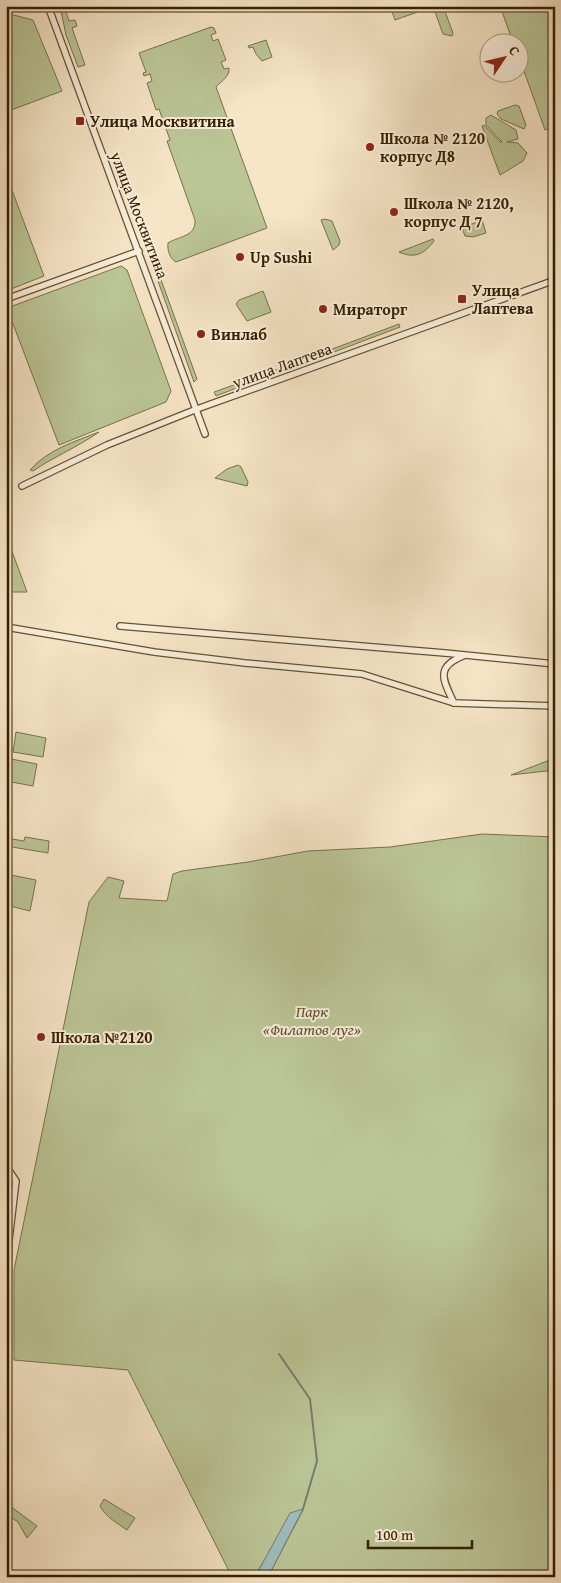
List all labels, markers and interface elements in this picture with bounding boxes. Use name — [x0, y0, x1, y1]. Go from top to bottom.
north arrow — [478, 32, 528, 82]
text: С — [504, 42, 525, 60]
place label: Улица Москвитина — [90, 109, 236, 133]
marker: Улица Москвитина — [74, 115, 86, 127]
place label: Школа № 2120 корпус Д8 — [380, 126, 485, 168]
marker: Школа № 2120 корпус Д8 — [364, 141, 376, 153]
street label: улица Москвитина — [104, 147, 175, 282]
place label: Школа № 2120, корпус Д 7 — [404, 191, 514, 233]
marker: Школа № 2120, корпус Д 7 — [388, 206, 400, 218]
place label: Up Sushi — [250, 245, 312, 269]
marker: Up Sushi — [234, 251, 246, 263]
place label: Улица Лаптева — [472, 278, 534, 320]
marker: Улица Лаптева — [456, 293, 468, 305]
place label: Мираторг — [333, 297, 408, 321]
marker: Мираторг — [317, 303, 329, 315]
place label: Винлаб — [211, 322, 267, 346]
marker: Винлаб — [195, 328, 207, 340]
street label: улица Лаптева — [228, 336, 335, 394]
park label: Парк «Филатов луг» — [263, 999, 361, 1041]
place label: Школа №2120 — [51, 1025, 153, 1049]
marker: Школа №2120 — [35, 1031, 47, 1043]
scale bar — [368, 1518, 472, 1550]
text: 100 m — [376, 1524, 414, 1545]

